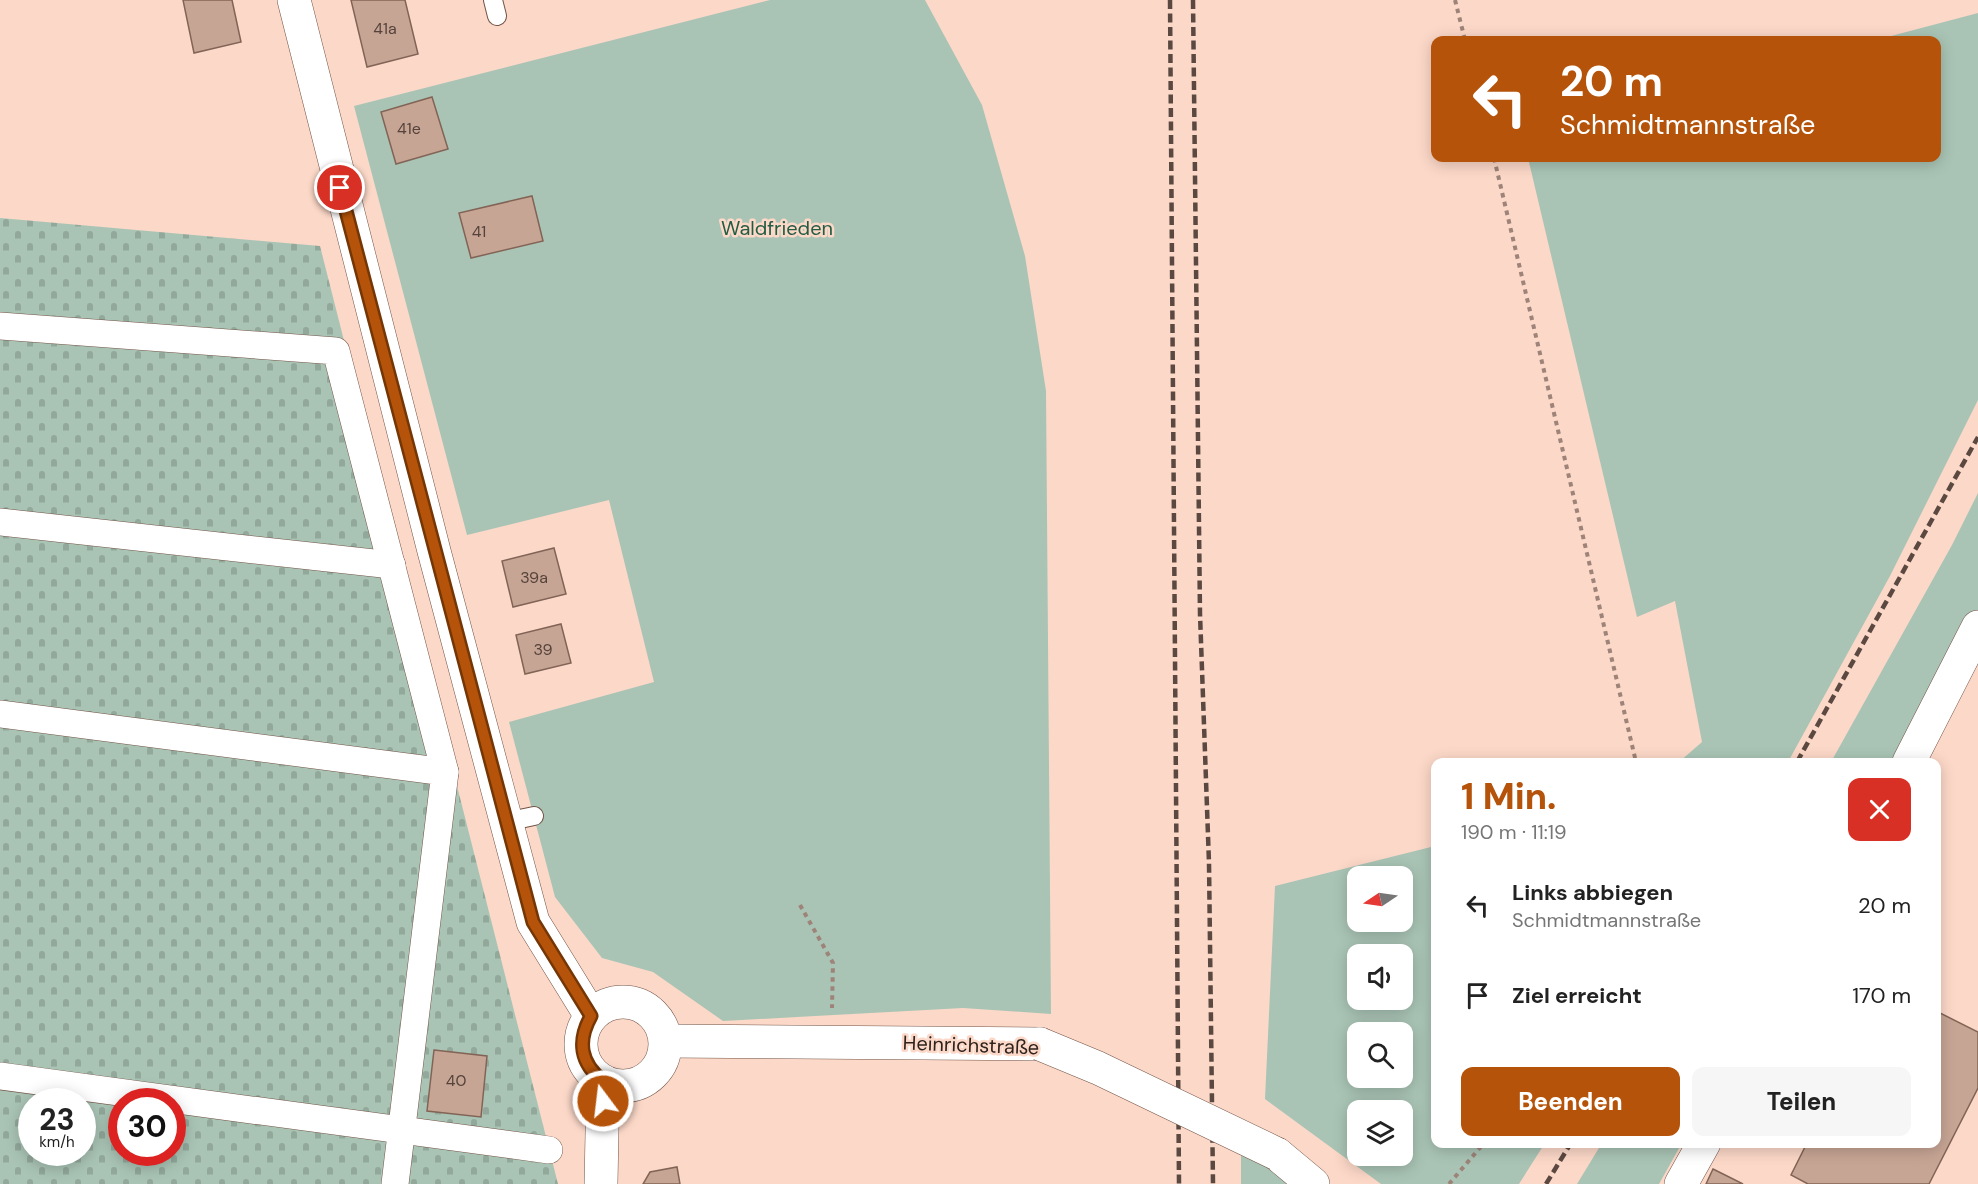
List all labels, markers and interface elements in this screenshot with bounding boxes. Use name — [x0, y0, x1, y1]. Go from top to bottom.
house number: 41a — [373, 18, 397, 39]
text: 20 m — [1560, 54, 1663, 109]
icon: left — [1461, 60, 1539, 138]
text: Schmidtmannstraße — [1560, 107, 1815, 142]
house number: 41e — [397, 118, 421, 139]
pin — [314, 162, 365, 213]
icon: arrive — [323, 171, 356, 204]
park label: Waldfrieden — [721, 215, 833, 241]
house number: 41 — [472, 221, 486, 242]
house number: 39a — [520, 567, 548, 588]
house number: 39 — [533, 639, 553, 660]
text: 1 Min. — [1461, 773, 1556, 820]
button: close — [1848, 778, 1911, 841]
text: 190 m · 11:19 — [1461, 819, 1567, 845]
north arrow — [1347, 866, 1413, 932]
map controls — [1347, 866, 1413, 1166]
text: Links abbiegen — [1512, 878, 1673, 907]
icon: left — [1461, 889, 1494, 922]
text: 20 m — [1858, 891, 1911, 920]
text: Schmidtmannstraße — [1512, 907, 1701, 933]
button: sound — [1347, 944, 1413, 1010]
icon: arrive — [1461, 979, 1494, 1012]
text: Ziel erreicht — [1512, 981, 1642, 1010]
text: 170 m — [1852, 981, 1911, 1010]
button: search — [1347, 1022, 1413, 1088]
street label: Heinrichstraße — [902, 1030, 1040, 1060]
button: Beenden — [1461, 1067, 1680, 1136]
button: Teilen — [1692, 1067, 1911, 1136]
position arrow — [571, 1069, 635, 1133]
house number: 40 — [446, 1070, 466, 1091]
speed limit sign: 30 — [108, 1088, 186, 1166]
text: 23 — [39, 1100, 75, 1139]
button: layers — [1347, 1100, 1413, 1166]
text: km/h — [39, 1132, 75, 1152]

